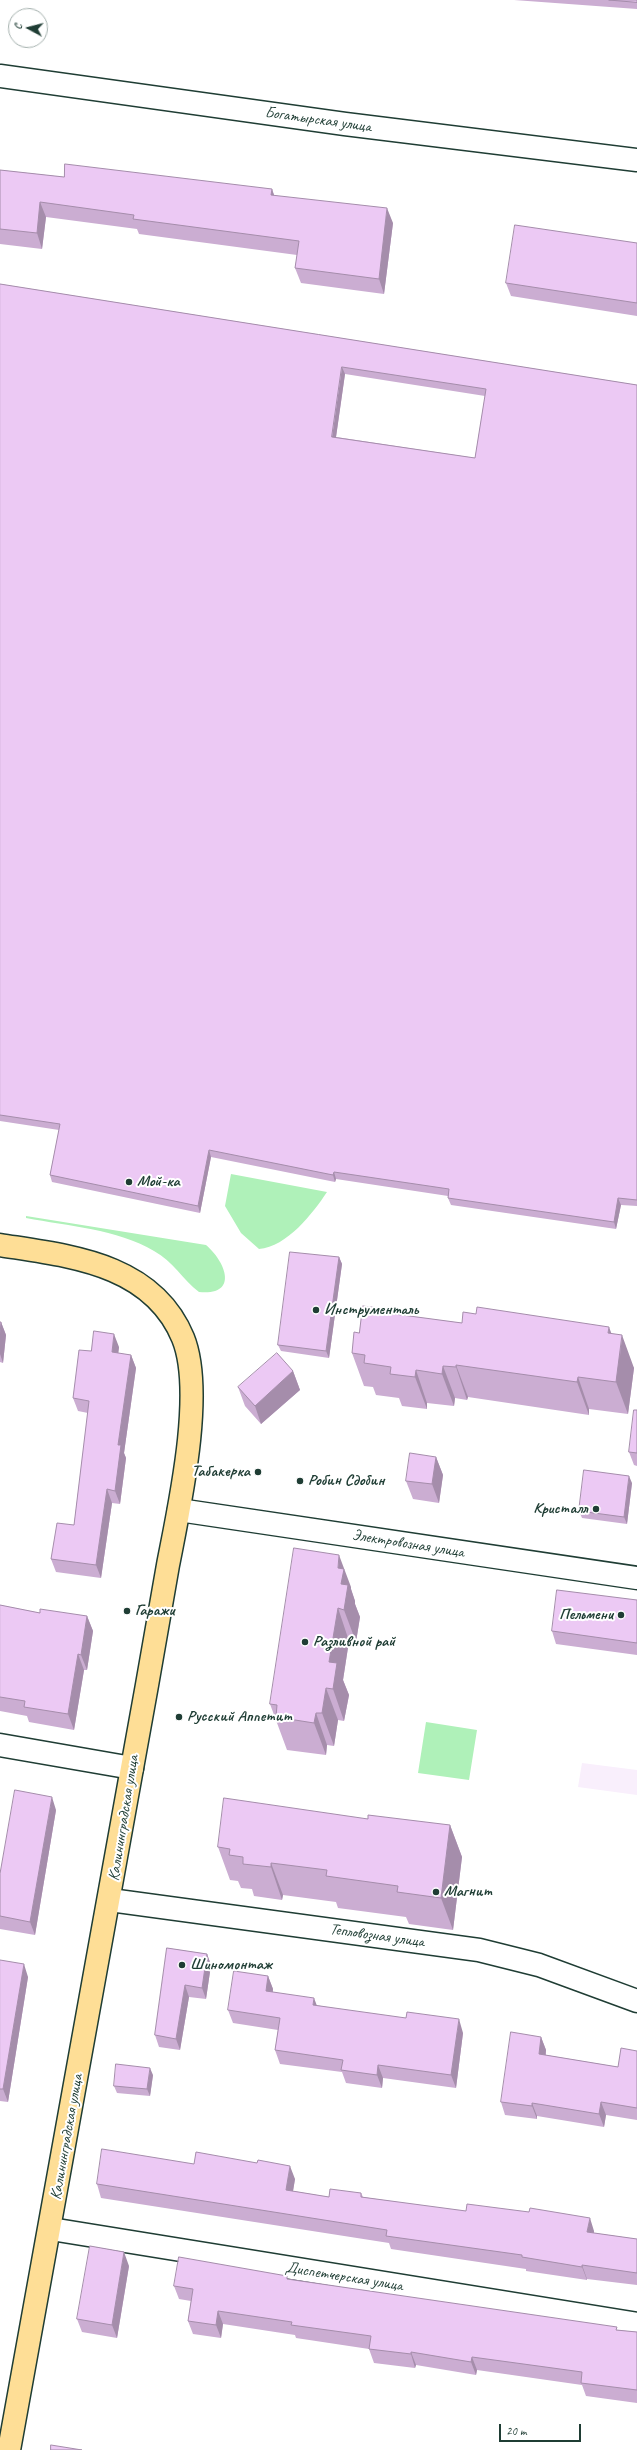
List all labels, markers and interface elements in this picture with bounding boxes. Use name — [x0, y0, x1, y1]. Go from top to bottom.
north arrow — [8, 8, 48, 48]
text: С — [10, 23, 24, 30]
street label: Богатырская улица — [264, 103, 372, 137]
place label: Мой-ка — [137, 1172, 180, 1192]
marker: Мой-ка — [124, 1177, 134, 1187]
place label: Инструменталь — [324, 1300, 418, 1320]
marker: Инструменталь — [311, 1305, 321, 1315]
place label: Табакерка — [191, 1462, 250, 1482]
marker: Табакерка — [253, 1467, 263, 1477]
place label: Робин Сдобин — [308, 1471, 385, 1491]
marker: Робин Сдобин — [295, 1476, 305, 1486]
place label: Кристалл — [533, 1499, 588, 1519]
marker: Кристалл — [591, 1504, 601, 1514]
street label: Электровозная улица — [351, 1526, 465, 1562]
place label: Гаражи — [135, 1601, 175, 1621]
place label: Пельмени — [559, 1605, 613, 1625]
marker: Гаражи — [122, 1606, 132, 1616]
marker: Пельмени — [616, 1610, 626, 1620]
place label: Разливной рай — [313, 1632, 395, 1652]
marker: Разливной рай — [300, 1637, 310, 1647]
place label: Русский Аппетит — [187, 1707, 291, 1727]
marker: Русский Аппетит — [174, 1712, 184, 1722]
street label: Калининградская улица — [105, 1754, 143, 1882]
place label: Магнит — [444, 1882, 492, 1902]
marker: Магнит — [431, 1887, 441, 1897]
street label: Тепловозная улица — [329, 1920, 425, 1952]
place label: Шиномонтаж — [190, 1955, 272, 1975]
marker: Шиномонтаж — [177, 1960, 187, 1970]
street label: Калининградская улица — [47, 2073, 87, 2201]
street label: Диспетчерская улица — [284, 2258, 404, 2296]
scale bar — [501, 2416, 583, 2442]
text: 20 m — [506, 2423, 526, 2439]

